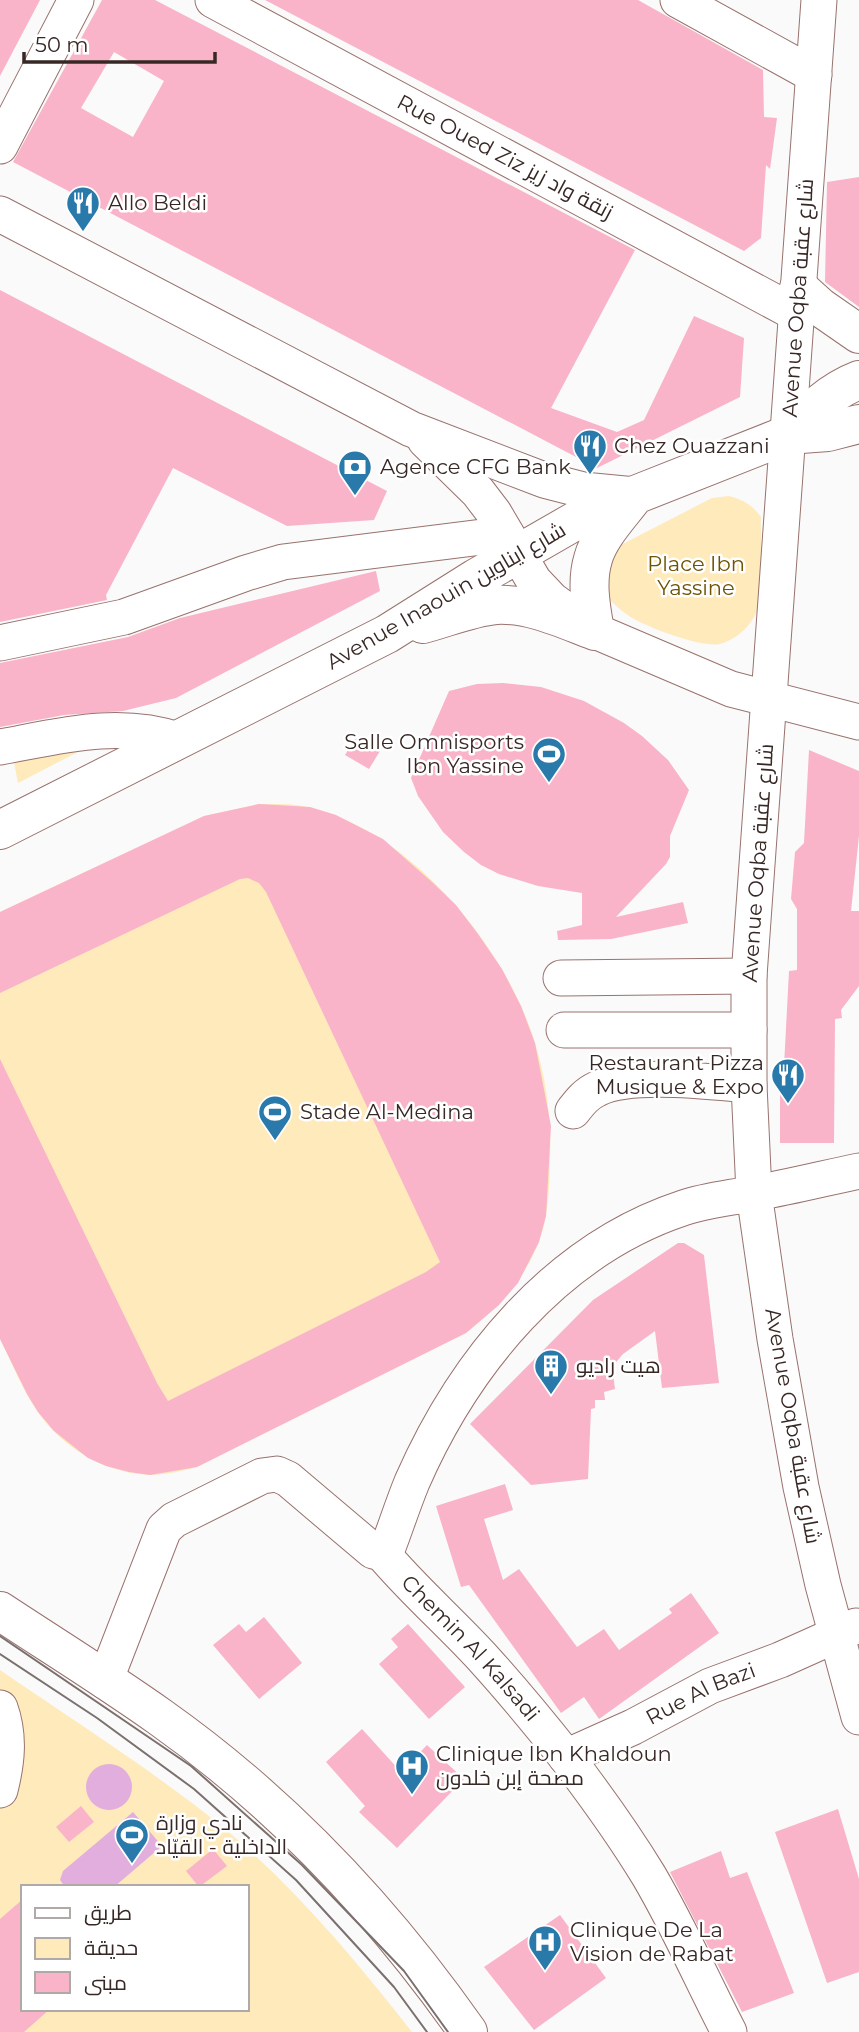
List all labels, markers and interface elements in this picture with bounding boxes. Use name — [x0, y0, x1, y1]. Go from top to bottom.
scale bar — [24, 21, 215, 65]
text: 50 m — [35, 32, 89, 57]
street label: Rue Oued Ziz زنقة واد زيز — [393, 89, 618, 224]
street label: Avenue Oqba شارع عقبة — [777, 178, 820, 418]
restaurant icon: Allo Beldi — [64, 184, 102, 233]
place label: Allo Beldi — [108, 190, 207, 215]
restaurant icon: Chez Ouazzani — [571, 427, 609, 476]
place label: Chez Ouazzani — [614, 433, 770, 458]
bank icon: Agence CFG Bank — [336, 448, 374, 497]
place label: Agence CFG Bank — [380, 454, 571, 479]
street label: Avenue Inaouin شارع ايناوين — [322, 517, 571, 676]
park label: Place Ibn Yassine — [647, 551, 745, 600]
place label: Salle Omnisports Ibn Yassine — [344, 729, 524, 778]
sports icon: Salle Omnisports Ibn Yassine — [530, 735, 568, 784]
street label: Avenue Oqba شارع عقبة — [737, 743, 780, 983]
place label: Restaurant Pizza Musique & Expo — [589, 1050, 764, 1099]
restaurant icon: Restaurant Pizza Musique & Expo — [769, 1056, 807, 1105]
sports icon: Stade Al-Medina — [256, 1093, 294, 1142]
place label: Stade Al-Medina — [300, 1099, 474, 1124]
street label: Avenue Oqba شارع عقبة — [758, 1306, 827, 1546]
building icon: هيت راديو — [532, 1347, 570, 1396]
place label: هيت راديو — [576, 1353, 661, 1378]
street label: Chemin Al Kalsadi — [396, 1570, 545, 1726]
street label: Rue Al Bazi — [641, 1657, 759, 1730]
place label: Clinique Ibn Khaldoun مصحة إبن خلدون — [436, 1741, 672, 1791]
hospital icon: Clinique Ibn Khaldoun مصحة إبن خلدون — [393, 1747, 431, 1796]
place label: نادي وزارة الداخلية - القيّاد — [156, 1810, 287, 1859]
sports icon: نادي وزارة الداخلية - القيّاد — [113, 1816, 151, 1865]
legend — [21, 1885, 248, 2011]
text: طريق — [84, 1900, 132, 1926]
place label: Clinique De La Vision de Rabat — [570, 1917, 734, 1966]
hospital icon: Clinique De La Vision de Rabat — [526, 1923, 564, 1972]
text: حديقة — [84, 1935, 138, 1960]
text: مبنى — [84, 1970, 127, 1996]

